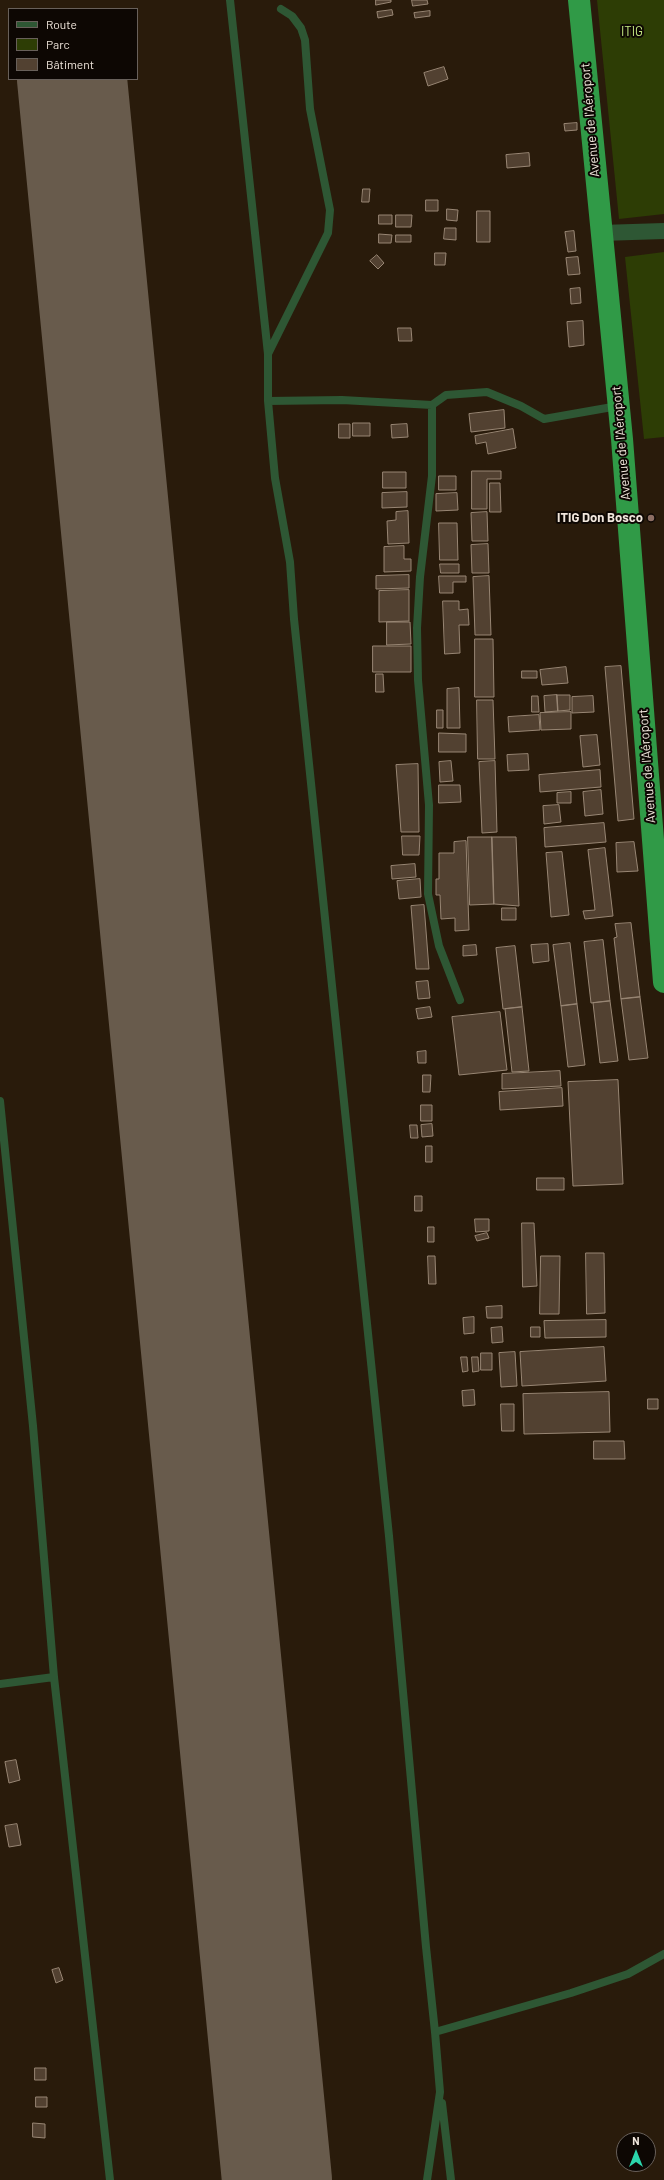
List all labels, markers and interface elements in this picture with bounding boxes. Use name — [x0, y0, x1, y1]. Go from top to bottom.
legend — [8, 8, 138, 80]
text: Route — [46, 17, 77, 31]
park label: ITIG — [621, 24, 643, 40]
text: Parc — [46, 37, 70, 51]
text: Bâtiment — [46, 57, 94, 71]
street label: Avenue de l'Aéroport — [577, 62, 603, 178]
street label: Avenue de l'Aéroport — [608, 385, 634, 501]
place label: ITIG Don Bosco — [557, 510, 643, 526]
marker: ITIG Don Bosco — [646, 513, 656, 523]
street label: Avenue de l'Aéroport — [635, 708, 659, 824]
north arrow — [616, 2132, 656, 2172]
text: N — [632, 2134, 640, 2147]

